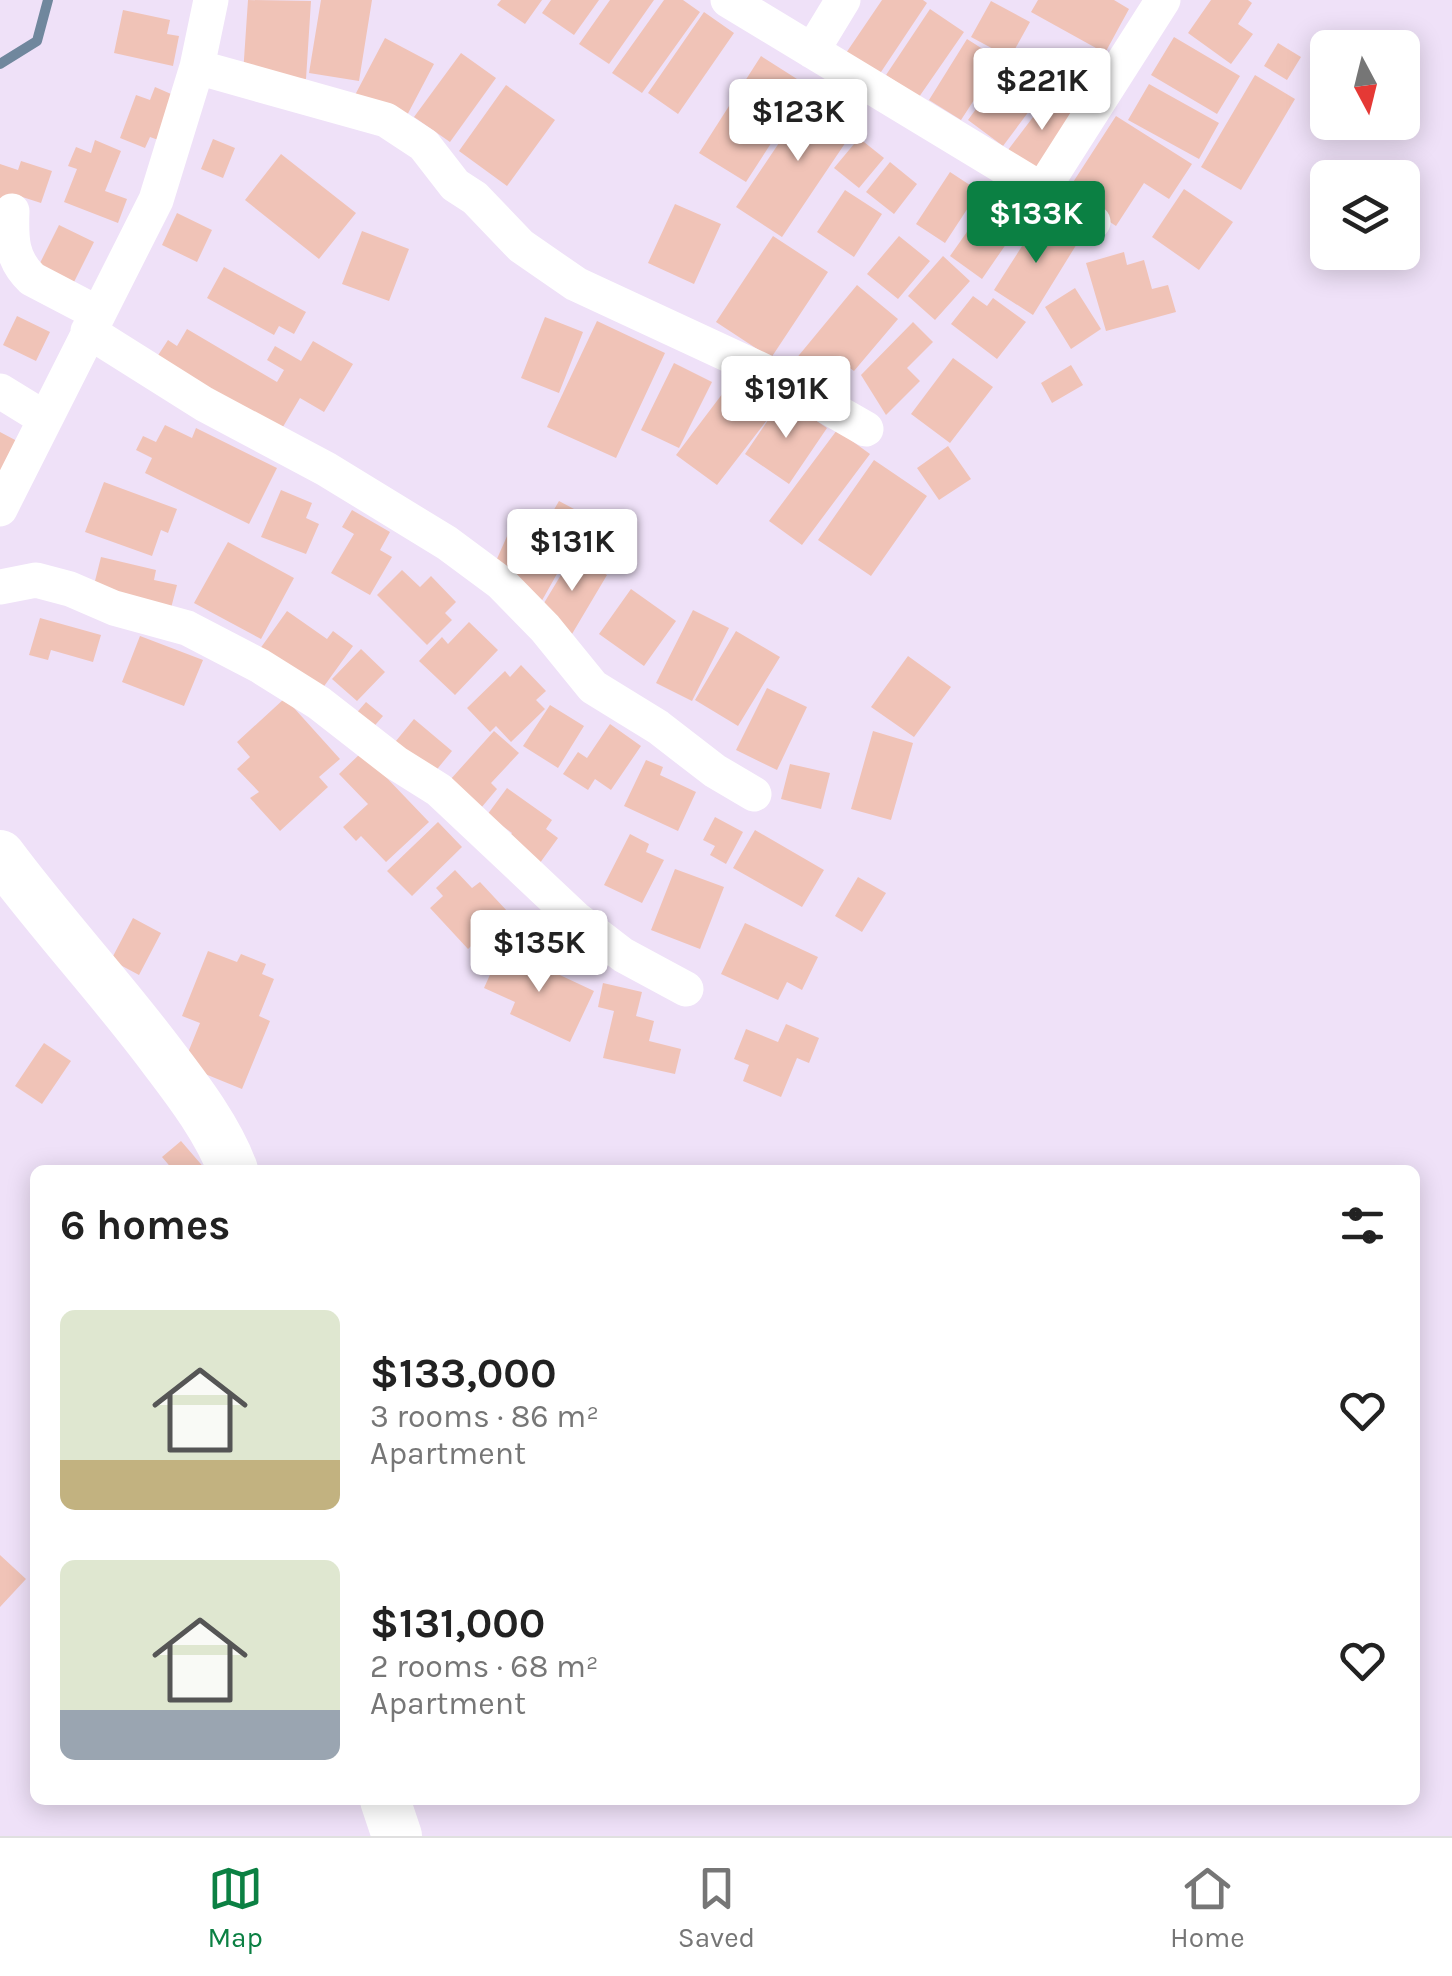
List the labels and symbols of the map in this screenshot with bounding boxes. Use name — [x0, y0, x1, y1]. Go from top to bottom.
north arrow — [1310, 30, 1420, 140]
pin: $221K — [972, 48, 1112, 133]
pin: $123K — [728, 79, 868, 164]
pin: $133K — [966, 181, 1106, 266]
pin: $191K — [716, 356, 856, 441]
pin: $131K — [502, 509, 642, 594]
pin: $135K — [469, 910, 609, 995]

